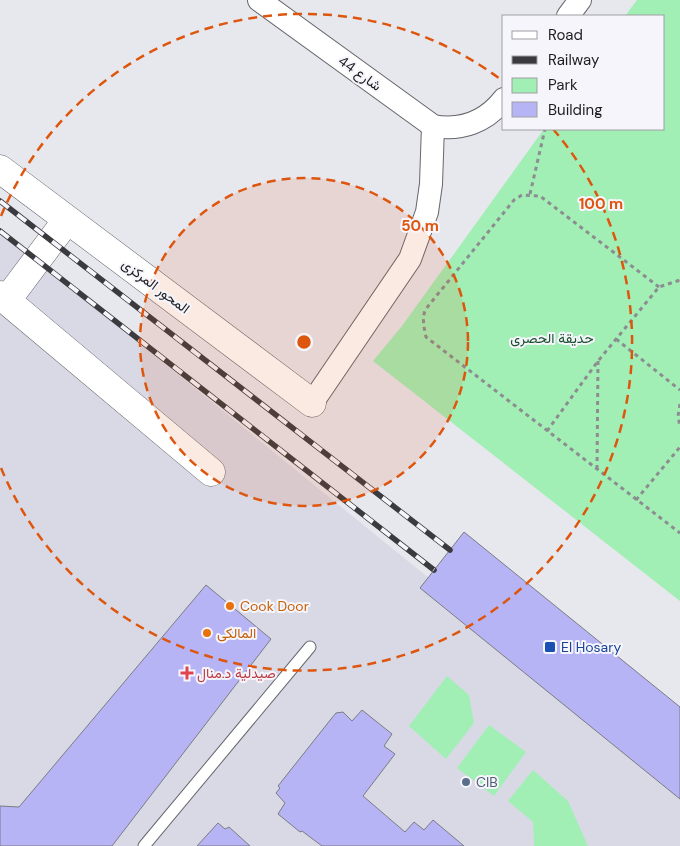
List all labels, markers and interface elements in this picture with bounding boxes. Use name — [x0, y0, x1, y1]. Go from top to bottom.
legend — [502, 15, 665, 130]
text: Road — [548, 25, 583, 45]
text: Railway — [548, 50, 600, 70]
street label: شارع 44 — [334, 51, 385, 96]
text: Park — [548, 75, 578, 95]
text: Building — [548, 100, 603, 120]
text: 100 m — [579, 194, 623, 214]
text: 50 m — [401, 216, 439, 236]
street label: المحور المركزى — [118, 255, 194, 317]
park label: حديقة الحصرى — [510, 329, 594, 347]
centre of rings — [295, 333, 313, 351]
place label: Cook Door — [240, 597, 309, 615]
marker: Cook Door — [224, 600, 236, 612]
place label: المالكى — [217, 624, 256, 642]
marker: المالكى — [201, 627, 213, 639]
place label: El Hosary — [561, 638, 621, 656]
marker: El Hosary — [543, 640, 557, 654]
place label: صيدلية د.منال — [197, 664, 276, 683]
marker: صيدلية د.منال — [181, 667, 193, 679]
place label: CIB — [476, 773, 498, 791]
marker: CIB — [460, 776, 472, 788]

